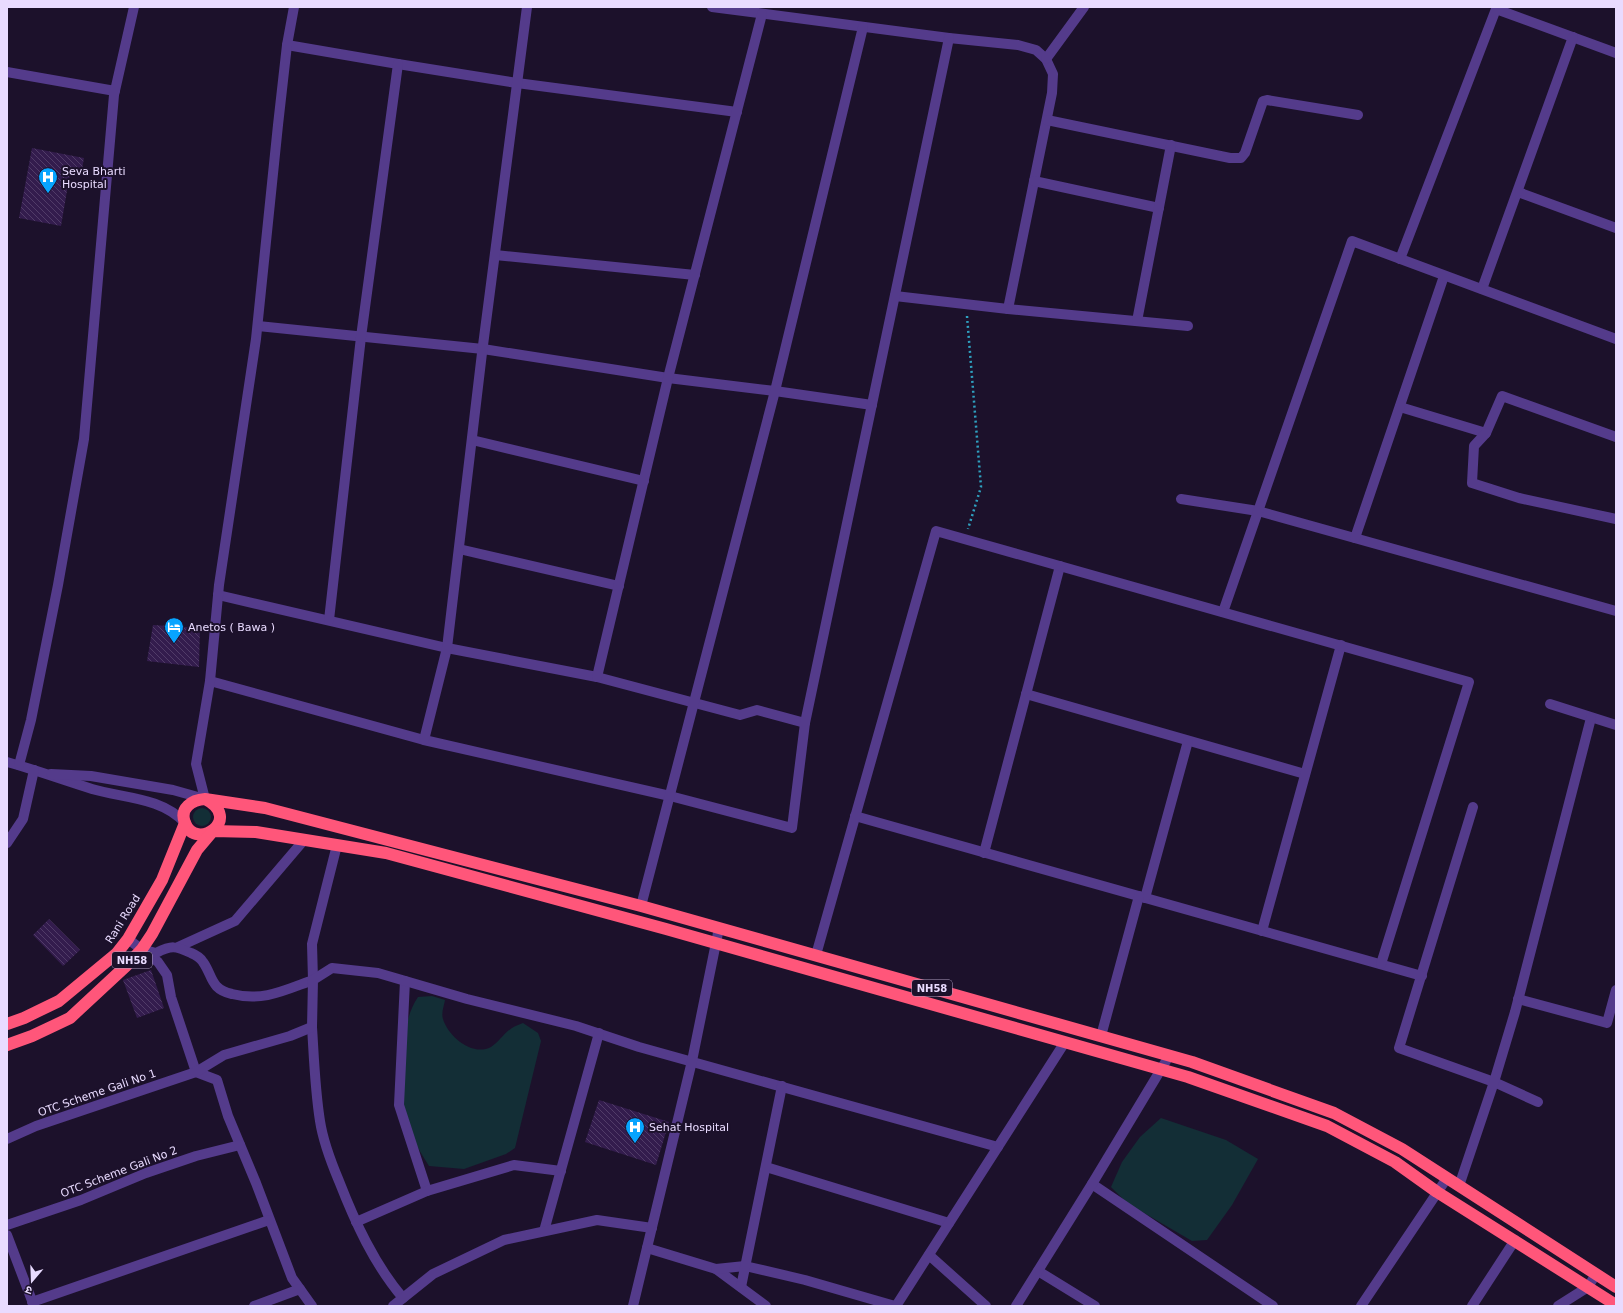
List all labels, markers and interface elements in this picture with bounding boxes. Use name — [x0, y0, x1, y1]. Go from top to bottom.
place label: Seva Bharti Hospital — [62, 165, 126, 191]
hospital icon: Seva Bharti Hospital — [37, 166, 59, 194]
hotel icon: Anetos ( Bawa ) — [163, 616, 185, 644]
place label: Anetos ( Bawa ) — [188, 621, 275, 634]
street label: Rani Road — [103, 892, 143, 946]
road number: NH58 — [112, 952, 152, 968]
road number: NH58 — [912, 980, 952, 996]
street label: OTC Scheme Gali No 1 — [36, 1067, 158, 1119]
hospital icon: Sehat Hospital — [624, 1116, 646, 1144]
place label: Sehat Hospital — [649, 1121, 729, 1134]
street label: OTC Scheme Gali No 2 — [59, 1144, 179, 1200]
north arrow — [12, 1261, 52, 1301]
text: उ — [23, 1283, 34, 1297]

